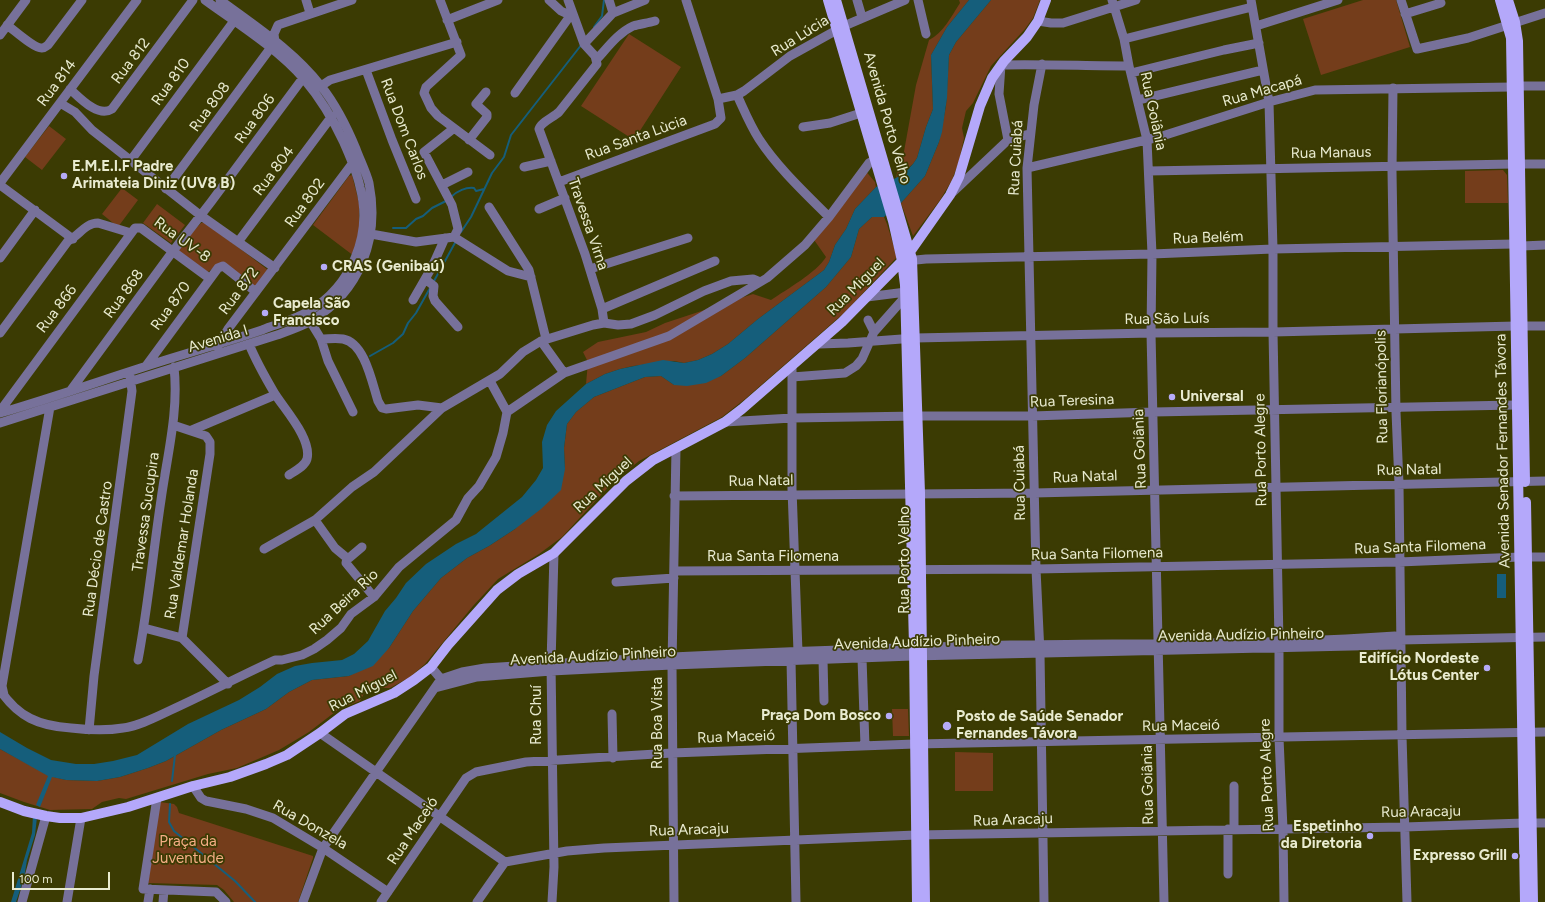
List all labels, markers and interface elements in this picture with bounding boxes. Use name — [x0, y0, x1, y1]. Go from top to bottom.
street label: Rua Lúcia — [768, 11, 832, 61]
street label: Rua 812 — [108, 34, 154, 88]
street label: Avenida Porto Velho — [860, 50, 914, 186]
street label: Rua 810 — [148, 55, 194, 109]
street label: Rua 814 — [34, 56, 80, 110]
street label: Rua Goiânia — [1136, 70, 1170, 152]
street label: Rua Macapá — [1220, 71, 1304, 111]
street label: Rua Dom Carlos — [376, 76, 432, 182]
street label: Rua 808 — [186, 79, 234, 135]
street label: Rua 806 — [231, 91, 279, 147]
street label: Rua Santa Lùcia — [583, 111, 689, 165]
street label: Rua Cuiabá — [1005, 120, 1027, 196]
street label: Rua 804 — [250, 143, 298, 199]
street label: Rua Manaus — [1290, 143, 1372, 163]
place label: E.M.E.I.F Padre Arimateia Diniz (UV8 B) — [72, 158, 235, 193]
marker: E.M.E.I.F Padre Arimateia Diniz (UV8 B) — [59, 171, 69, 181]
street label: Rua 802 — [281, 175, 329, 231]
street label: Travessa Virna — [564, 176, 612, 272]
street label: Rua UV-8 — [150, 213, 214, 267]
street label: Rua Belém — [1172, 228, 1244, 248]
street label: Rua Miguel — [823, 254, 889, 320]
place label: CRAS (Genibaú) — [332, 258, 445, 276]
marker: CRAS (Genibaú) — [319, 262, 329, 272]
street label: Rua 872 — [215, 264, 263, 318]
street label: Rua 868 — [100, 266, 148, 322]
street label: Rua 870 — [147, 278, 195, 334]
street label: Rua 866 — [33, 281, 81, 337]
place label: Capela São Francisco — [273, 295, 350, 330]
marker: Capela São Francisco — [260, 308, 270, 318]
street label: Rua São Luís — [1124, 309, 1210, 329]
street label: Avenida I — [186, 321, 250, 357]
street label: Rua Florianópolis — [1372, 330, 1392, 444]
street label: Avenida Senador Fernandes Távora — [1492, 333, 1514, 569]
place label: Universal — [1180, 388, 1244, 406]
street label: Rua Teresina — [1030, 391, 1114, 411]
marker: Universal — [1167, 392, 1177, 402]
street label: Rua Porto Alegre — [1251, 393, 1271, 507]
street label: Rua Goiânia — [1130, 409, 1150, 489]
street label: Rua Cuiabá — [1010, 445, 1030, 521]
street label: Travessa Sucupira — [129, 451, 163, 573]
street label: Rua Miguel — [570, 453, 636, 517]
street label: Rua Natal — [1376, 460, 1442, 480]
street label: Rua Natal — [1052, 467, 1118, 487]
street label: Rua Valdemar Holanda — [161, 468, 203, 620]
street label: Rua Natal — [728, 471, 794, 491]
street label: Rua Décio de Castro — [80, 480, 116, 618]
street label: Rua Porto Velho — [896, 506, 914, 614]
street label: Rua Santa Filomena — [1354, 536, 1486, 558]
street label: Rua Santa Filomena — [1031, 544, 1163, 564]
street label: Rua Santa Filomena — [707, 548, 839, 566]
street label: Rua Beira Rio — [306, 565, 382, 639]
street label: Avenida Audízio Pinheiro — [1158, 625, 1324, 645]
street label: Avenida Audízio Pinheiro — [834, 630, 1000, 654]
street label: Avenida Audízio Pinheiro — [510, 643, 676, 669]
place label: Edifício Nordeste Lótus Center — [1359, 650, 1479, 685]
marker: Edifício Nordeste Lótus Center — [1482, 663, 1492, 673]
street label: Rua Miguel — [326, 666, 400, 716]
street label: Rua Boa Vista — [649, 677, 667, 769]
street label: Rua Chuí — [528, 685, 546, 745]
place label: Praça Dom Bosco — [761, 707, 881, 725]
place label: Posto de Saúde Senador Fernandes Távora — [956, 708, 1123, 743]
marker: Praça Dom Bosco — [884, 711, 894, 721]
street label: Rua Maceió — [1142, 716, 1220, 736]
street label: Rua Porto Alegre — [1256, 718, 1278, 832]
marker: Posto de Saúde Senador Fernandes Távora — [941, 720, 953, 732]
street label: Rua Maceió — [697, 727, 775, 747]
street label: Rua Goiânia — [1138, 745, 1158, 825]
street label: Rua Maceió — [384, 794, 442, 868]
street label: Rua Donzela — [270, 796, 350, 854]
street label: Rua Aracaju — [1381, 802, 1461, 822]
street label: Rua Aracaju — [973, 810, 1053, 830]
place label: Espetinho da Diretoria — [1281, 818, 1362, 853]
street label: Rua Aracaju — [649, 820, 729, 840]
marker: Espetinho da Diretoria — [1365, 831, 1375, 841]
park label: Praça da Juventude — [152, 833, 224, 868]
place label: Expresso Grill — [1413, 847, 1507, 865]
marker: Expresso Grill — [1510, 851, 1520, 861]
scale bar — [14, 864, 112, 890]
text: 100 m — [19, 872, 53, 886]

